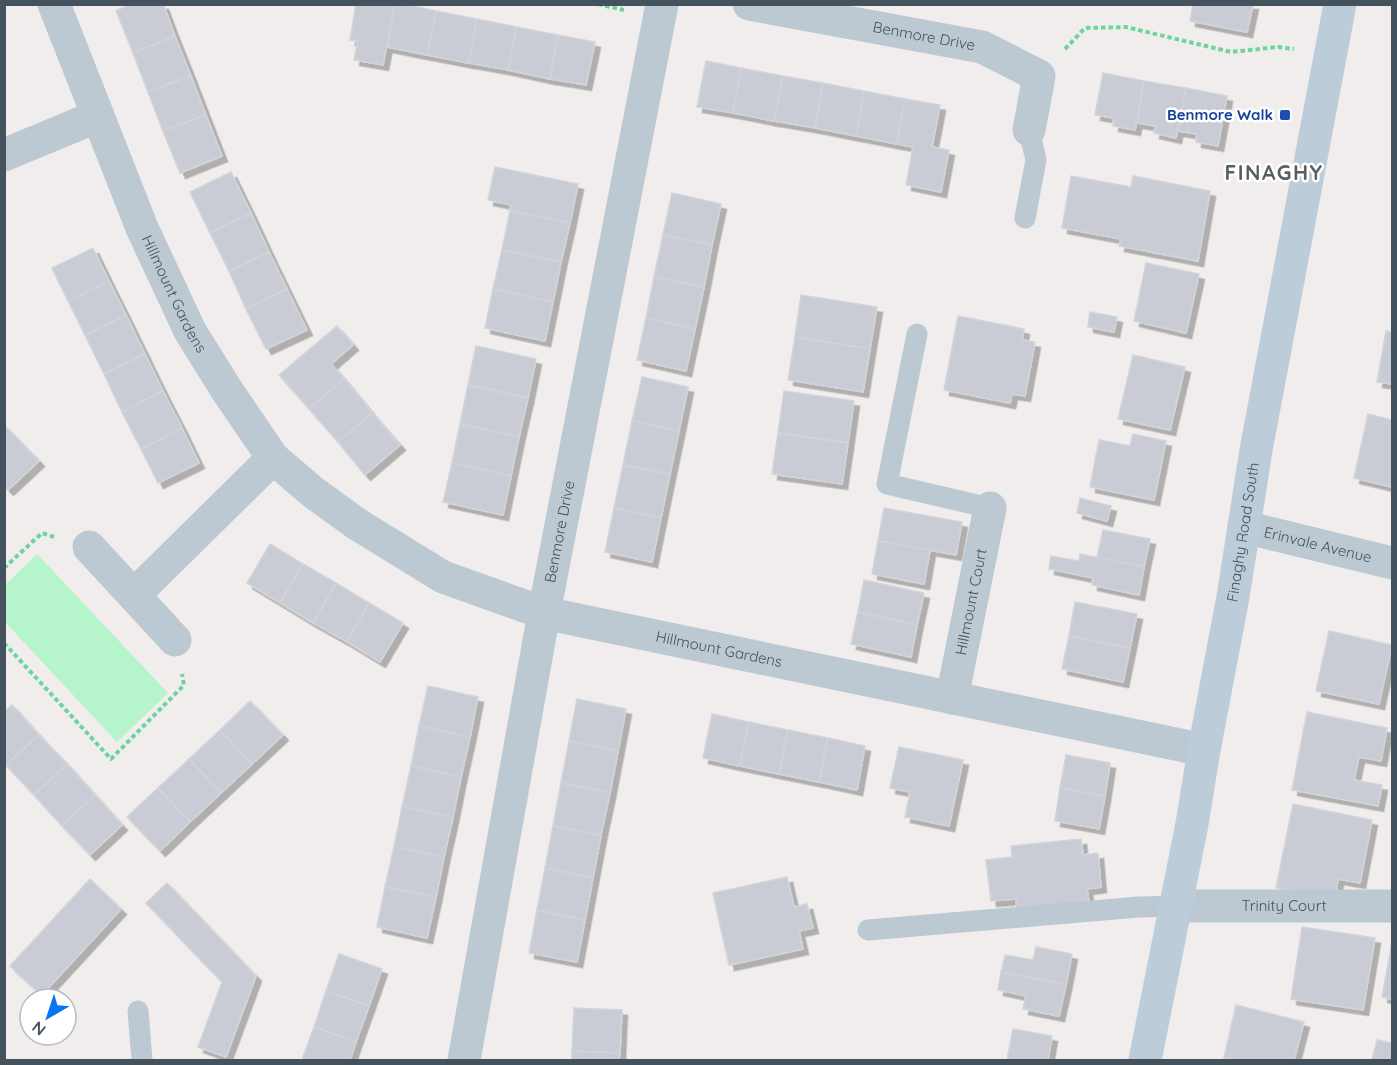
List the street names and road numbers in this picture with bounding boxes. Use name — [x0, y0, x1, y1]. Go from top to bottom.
street label: Benmore Drive — [871, 17, 977, 55]
street label: Hillmount Gardens — [138, 232, 211, 356]
street label: Finaghy Road South — [1222, 461, 1263, 603]
street label: Benmore Drive — [540, 479, 578, 584]
street label: Erinvale Avenue — [1262, 522, 1374, 567]
street label: Hillmount Court — [951, 547, 991, 657]
street label: Hillmount Gardens — [654, 626, 784, 671]
street label: Trinity Court — [1241, 896, 1327, 915]

